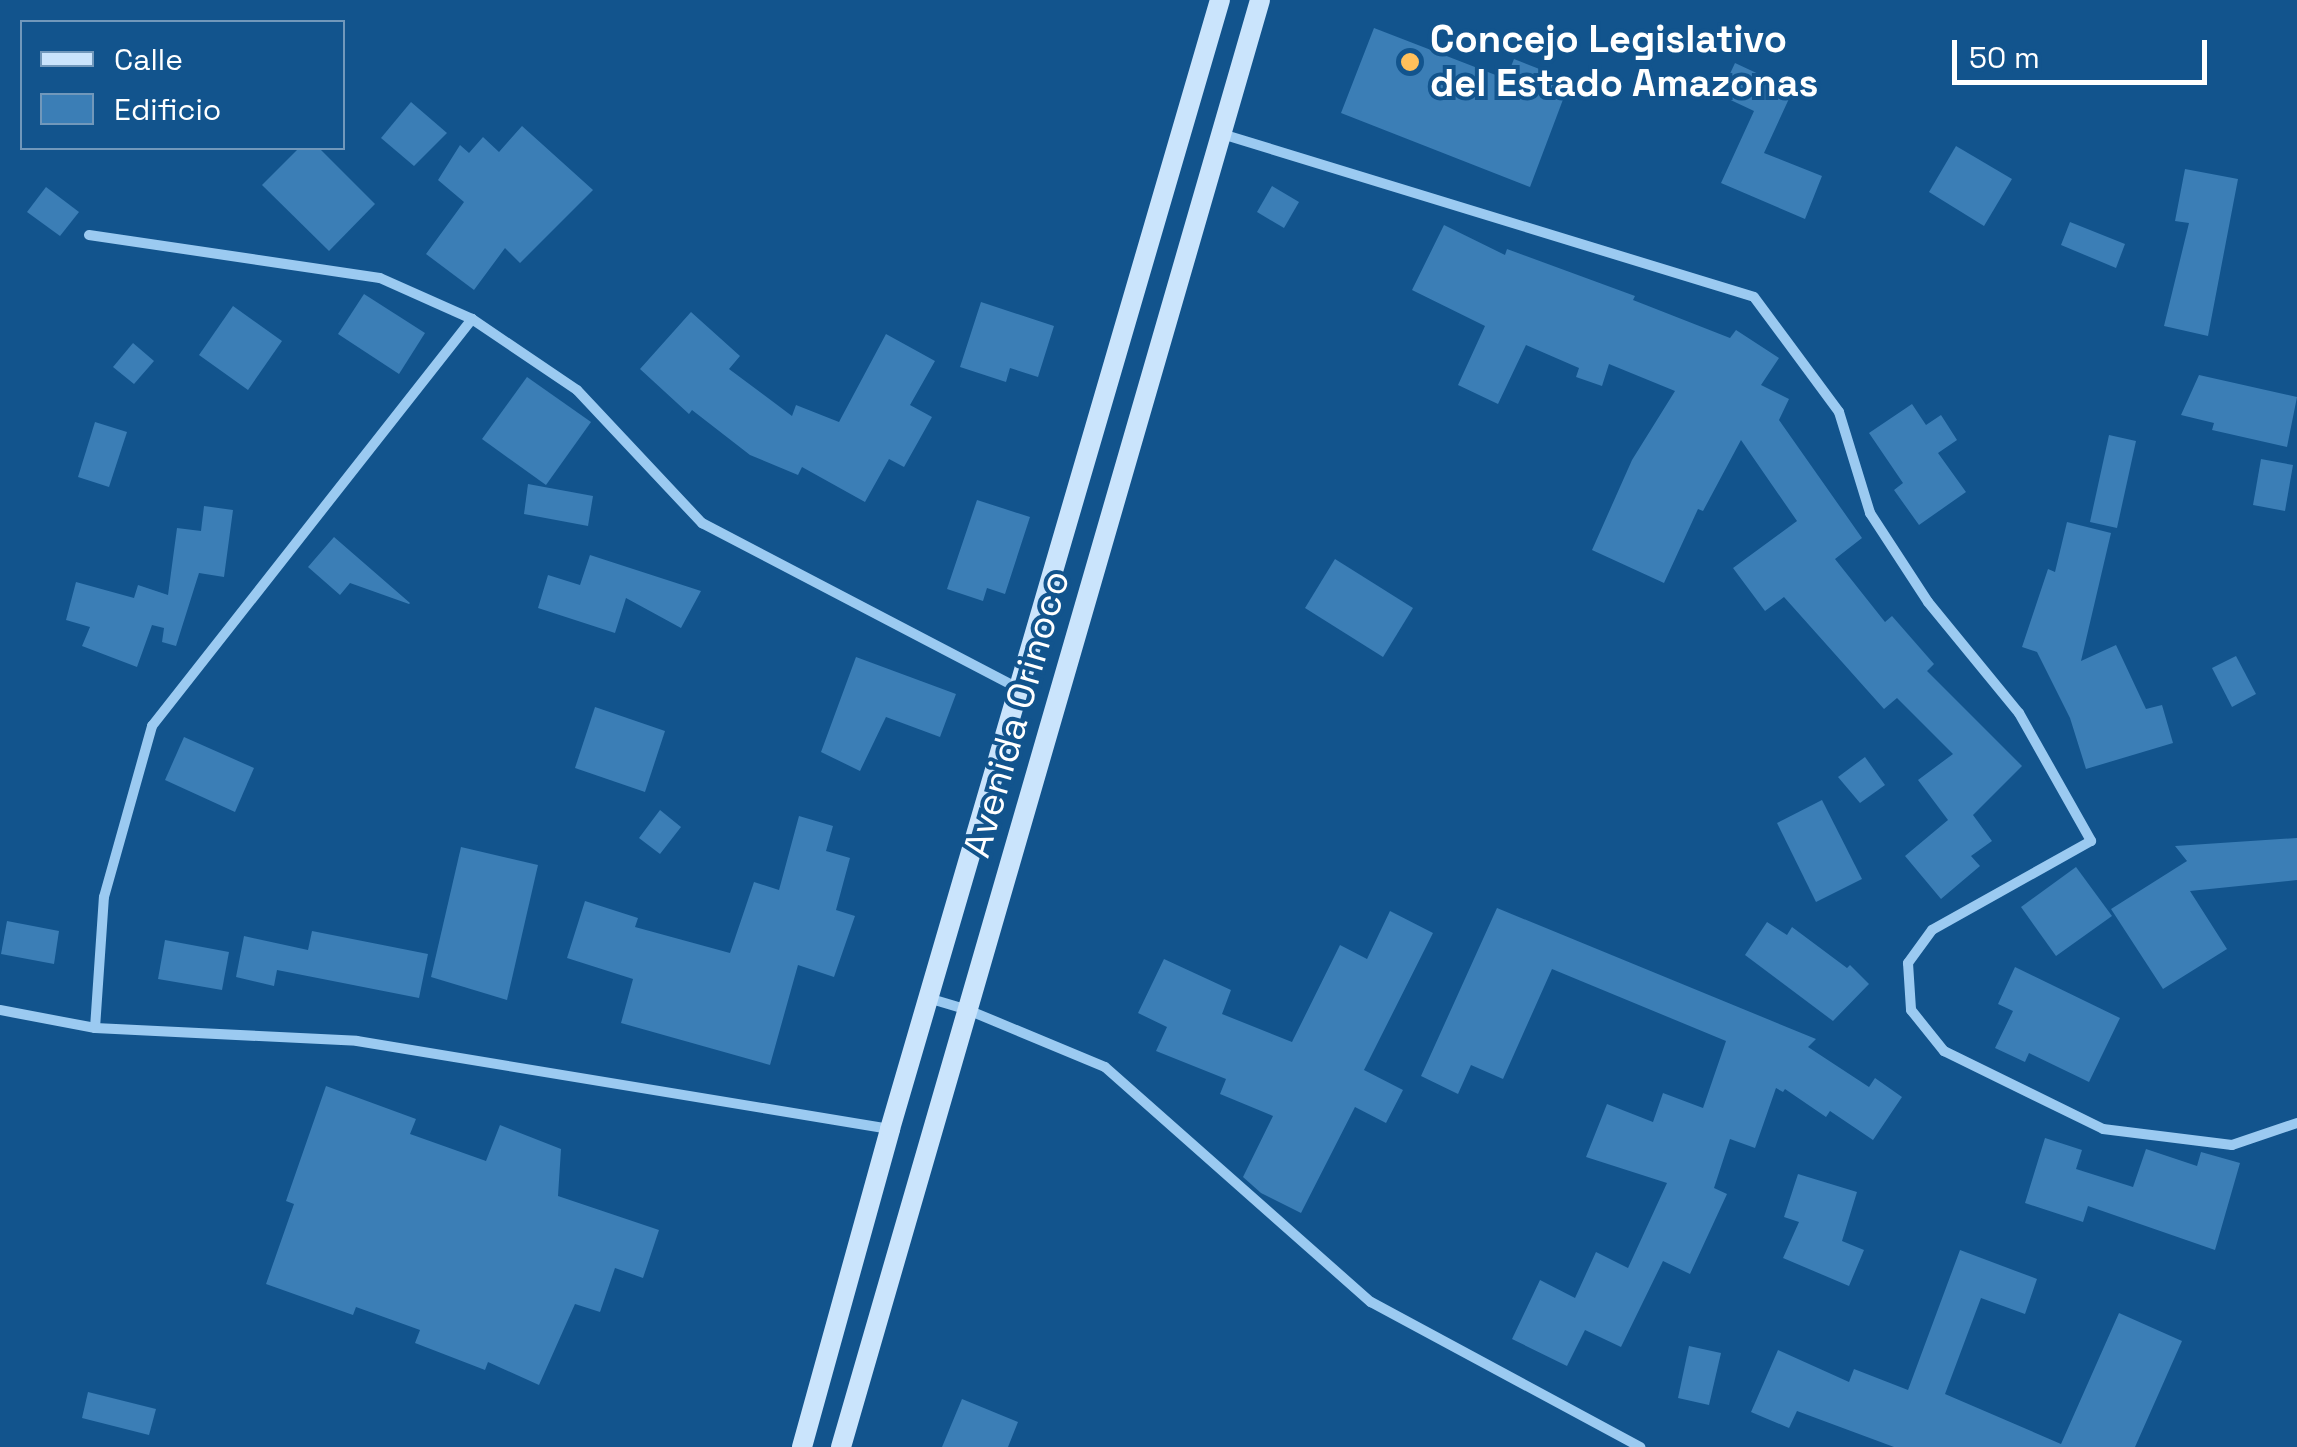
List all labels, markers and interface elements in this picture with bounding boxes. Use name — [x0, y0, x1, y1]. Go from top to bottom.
place label: Concejo Legislativo del Estado Amazonas — [1430, 17, 1819, 106]
legend — [20, 20, 345, 150]
scale bar — [1957, 20, 2212, 82]
text: 50 m — [1969, 38, 2040, 77]
text: Calle — [114, 40, 183, 79]
marker: Concejo Legislativo del Estado Amazonas — [1399, 51, 1421, 73]
text: Edificio — [114, 90, 221, 129]
street label: Avenida Orinoco — [954, 565, 1080, 863]

